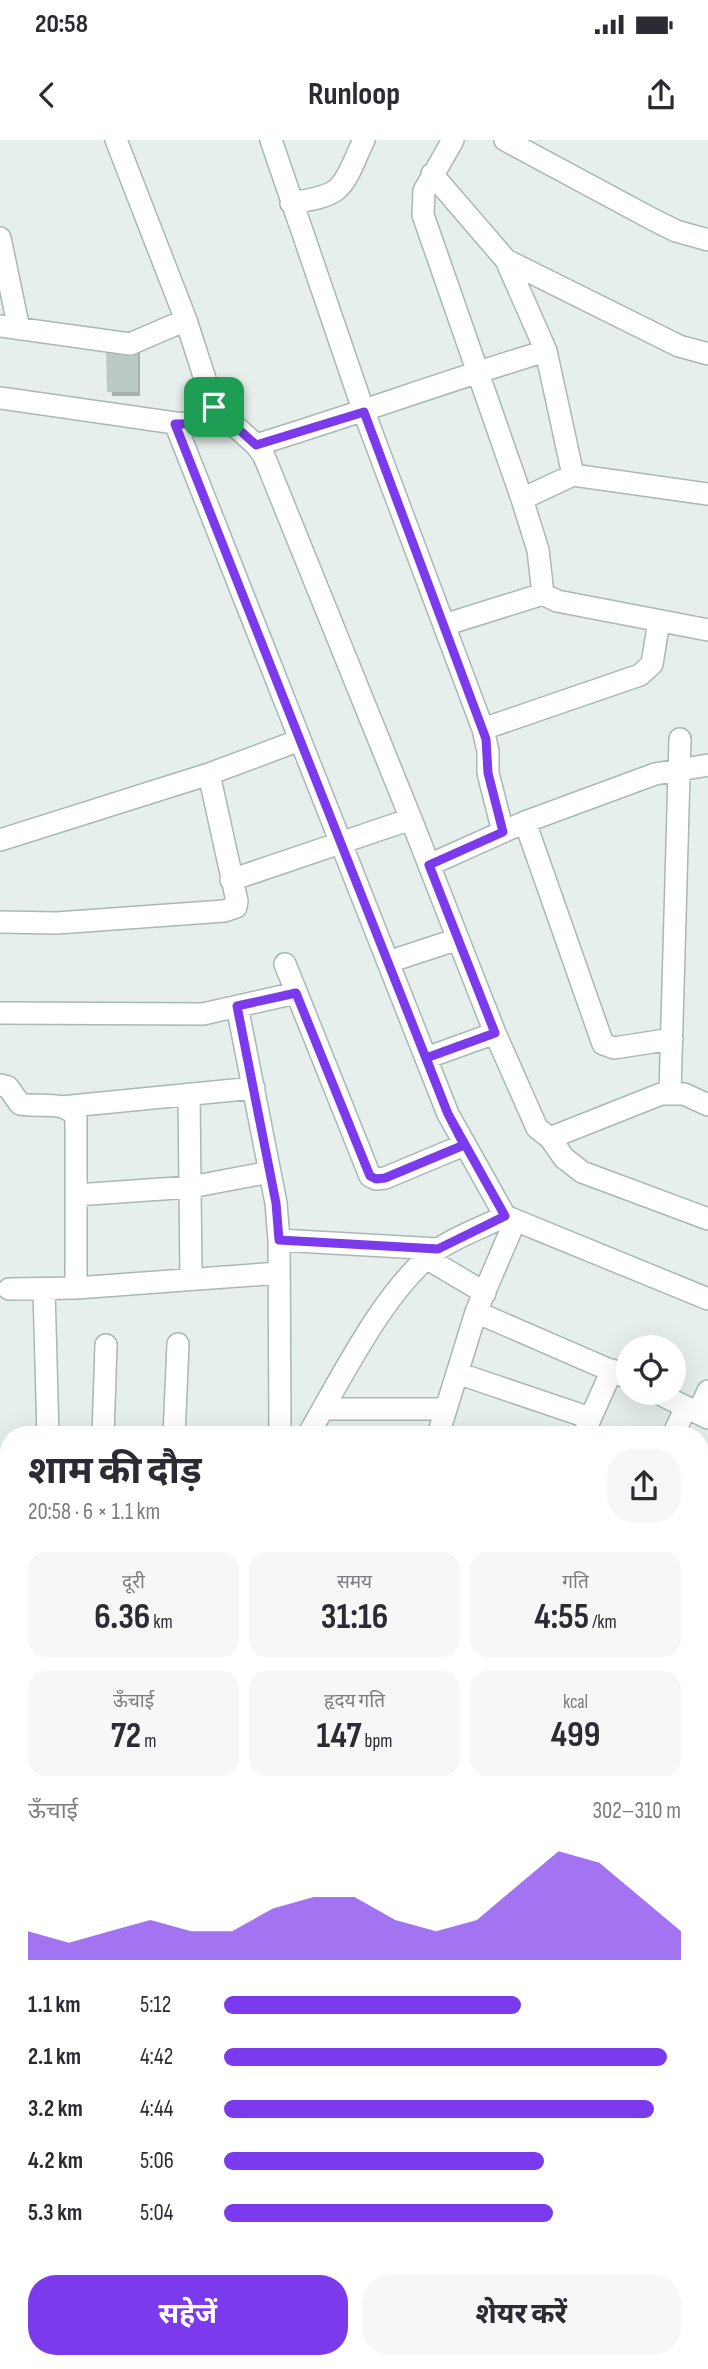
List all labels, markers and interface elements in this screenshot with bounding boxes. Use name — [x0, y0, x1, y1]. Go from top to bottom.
text: 20:58 — [35, 9, 88, 40]
text: Runloop — [308, 75, 400, 114]
icon: back — [28, 76, 66, 114]
icon: share — [642, 76, 680, 114]
pin — [184, 377, 244, 437]
icon: arrive — [195, 388, 233, 426]
map controls — [616, 1335, 686, 1405]
button: locate — [616, 1335, 686, 1405]
text: शाम की दौड़ — [28, 1449, 202, 1494]
button: share — [607, 1449, 681, 1523]
text: 20:58 · 6 × 1.1 km — [28, 1498, 160, 1526]
text: दूरी — [122, 1571, 145, 1594]
text: समय — [337, 1571, 372, 1594]
text: गति — [562, 1571, 589, 1594]
text: 6.36 — [94, 1596, 150, 1639]
text: 31:16 — [321, 1596, 388, 1639]
text: 4:55 — [534, 1596, 589, 1639]
text: km — [150, 1611, 173, 1634]
text: /km — [589, 1611, 617, 1634]
text: ऊँचाई — [113, 1690, 154, 1713]
text: हृदय गति — [324, 1690, 385, 1713]
text: kcal — [563, 1691, 588, 1714]
text: 499 — [551, 1714, 600, 1757]
text: 72 — [111, 1715, 141, 1758]
text: 147 — [316, 1715, 362, 1758]
text: m — [141, 1730, 156, 1753]
text: bpm — [362, 1730, 393, 1753]
text: ऊँचाई — [28, 1797, 78, 1825]
text: 302–310 m — [592, 1797, 681, 1825]
text: 1.1 km — [28, 1991, 81, 2019]
text: 5:12 — [140, 1991, 171, 2019]
text: 2.1 km — [28, 2043, 81, 2071]
text: 4:42 — [140, 2043, 173, 2071]
text: 3.2 km — [28, 2095, 83, 2123]
text: 4:44 — [140, 2095, 173, 2123]
text: 4.2 km — [28, 2147, 83, 2175]
text: 5:06 — [140, 2147, 174, 2175]
text: 5.3 km — [28, 2199, 82, 2227]
text: 5:04 — [140, 2199, 173, 2227]
button: सहेजें — [28, 2275, 348, 2355]
button: शेयर करें — [362, 2275, 681, 2355]

